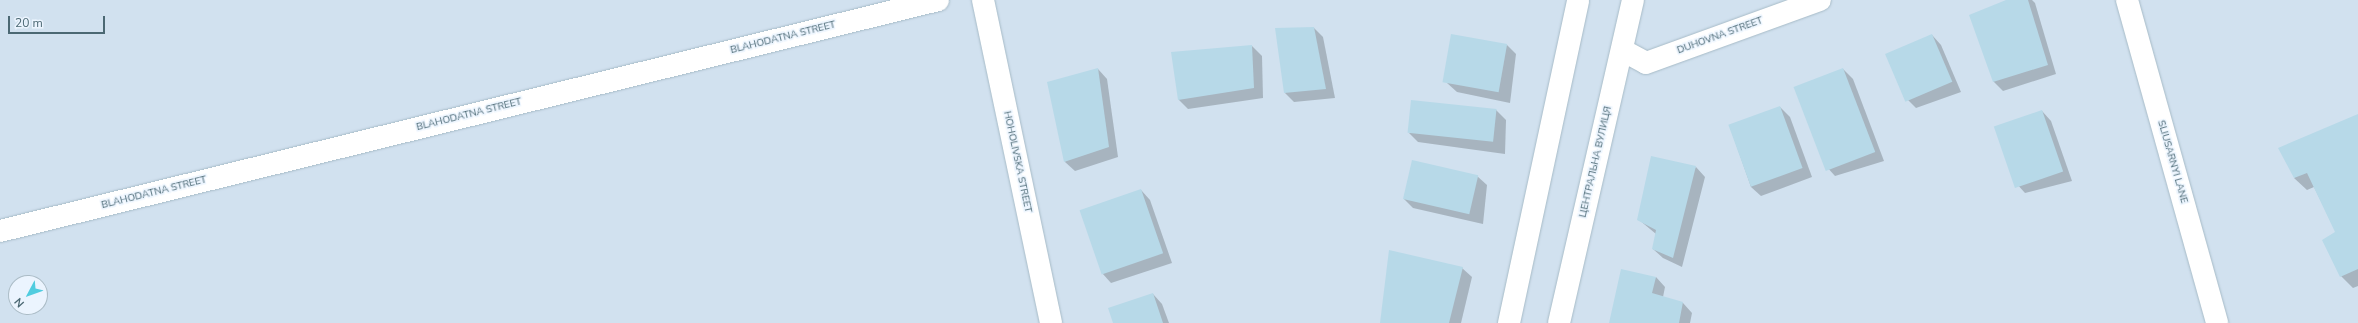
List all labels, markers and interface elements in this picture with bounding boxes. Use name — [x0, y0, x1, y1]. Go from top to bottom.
scale bar — [10, 8, 107, 34]
text: 20 m — [15, 15, 43, 31]
street label: DUHOVNA STREET — [1676, 15, 1764, 57]
street label: BLAHODATNA STREET — [729, 19, 837, 57]
street label: BLAHODATNA STREET — [415, 96, 523, 134]
street label: ЦЕНТРАЛЬНА ВУЛИЦЯ — [1577, 105, 1615, 219]
street label: HOHOLIVSKA STREET — [1000, 110, 1034, 214]
street label: SLIUSARNYI LANE — [2154, 119, 2190, 205]
street label: BLAHODATNA STREET — [100, 174, 208, 212]
north arrow — [8, 275, 48, 315]
text: N — [11, 295, 28, 311]

